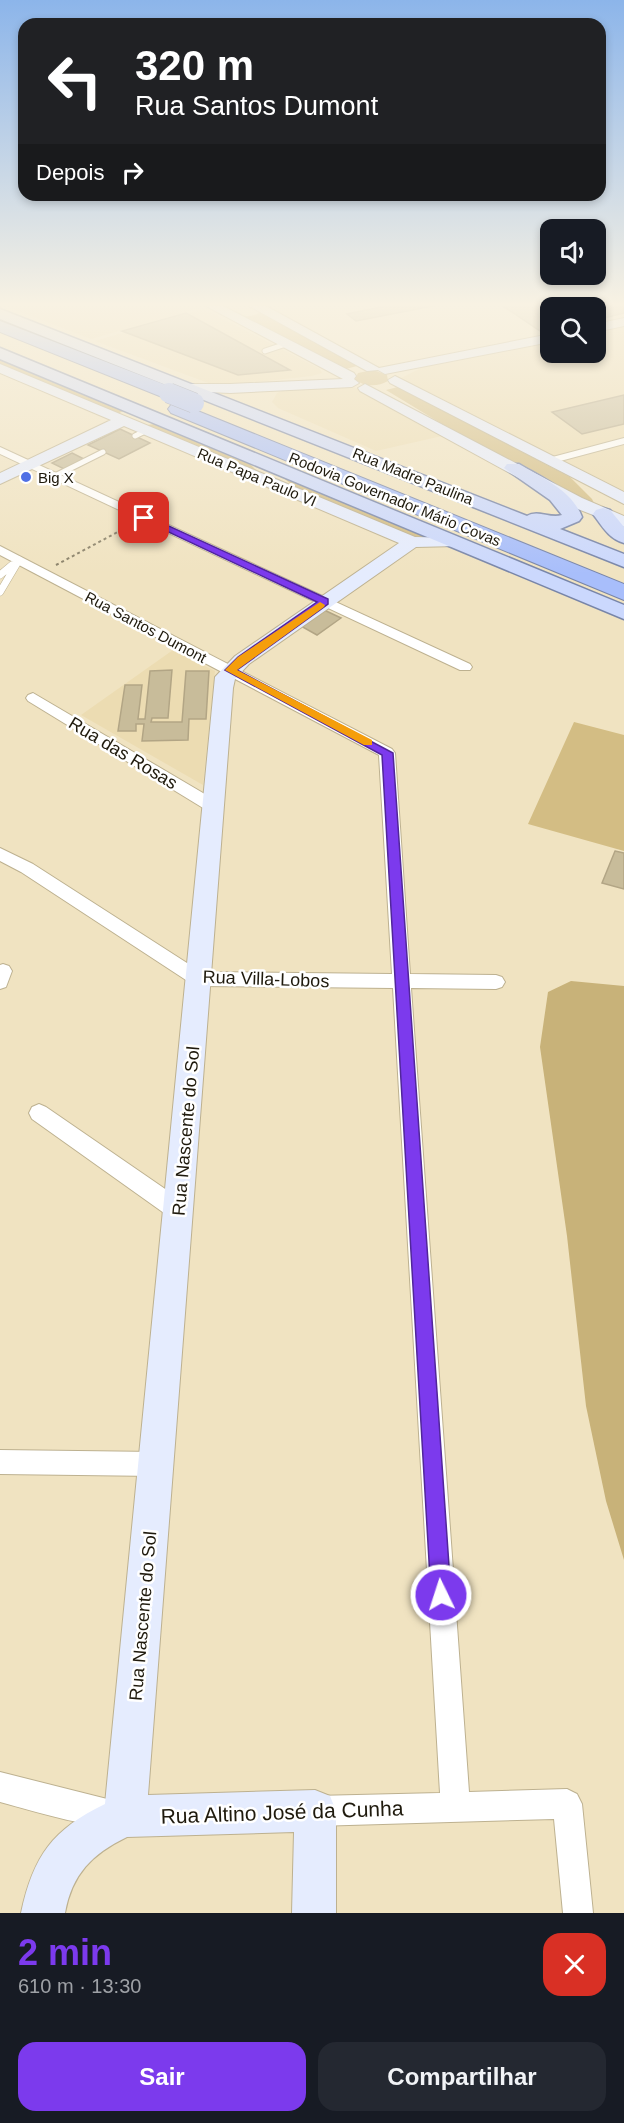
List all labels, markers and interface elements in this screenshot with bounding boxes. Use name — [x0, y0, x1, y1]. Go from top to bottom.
icon: left — [36, 42, 114, 120]
text: 320 m — [135, 42, 254, 89]
text: Rua Santos Dumont — [135, 91, 378, 121]
icon: right — [116, 156, 149, 189]
text: Depois — [36, 160, 104, 185]
map controls — [540, 219, 606, 363]
button: sound — [540, 219, 606, 285]
button: search — [540, 297, 606, 363]
street label: Rua Papa Paulo VI — [195, 444, 319, 510]
street label: Rua Madre Paulina — [350, 444, 476, 508]
street label: Rodovia Governador Mário Covas — [287, 449, 503, 549]
place label: Big X — [38, 469, 74, 486]
marker: Big X — [19, 470, 33, 484]
pin — [118, 492, 169, 543]
icon: arrive — [127, 501, 160, 534]
street label: Rua Santos Dumont — [82, 588, 210, 667]
street label: Rua das Rosas — [65, 713, 181, 793]
street label: Rua Villa-Lobos — [202, 967, 330, 991]
street label: Rua Nascente do Sol — [169, 1045, 203, 1217]
street label: Rua Nascente do Sol — [126, 1530, 160, 1702]
position arrow — [409, 1563, 473, 1627]
street label: Rua Altino José da Cunha — [160, 1796, 404, 1828]
text: 2 min — [18, 1932, 112, 1973]
button: close — [543, 1933, 606, 1996]
text: 610 m · 13:30 — [18, 1975, 141, 1997]
button: Sair — [18, 2042, 306, 2111]
button: Compartilhar — [318, 2042, 606, 2111]

